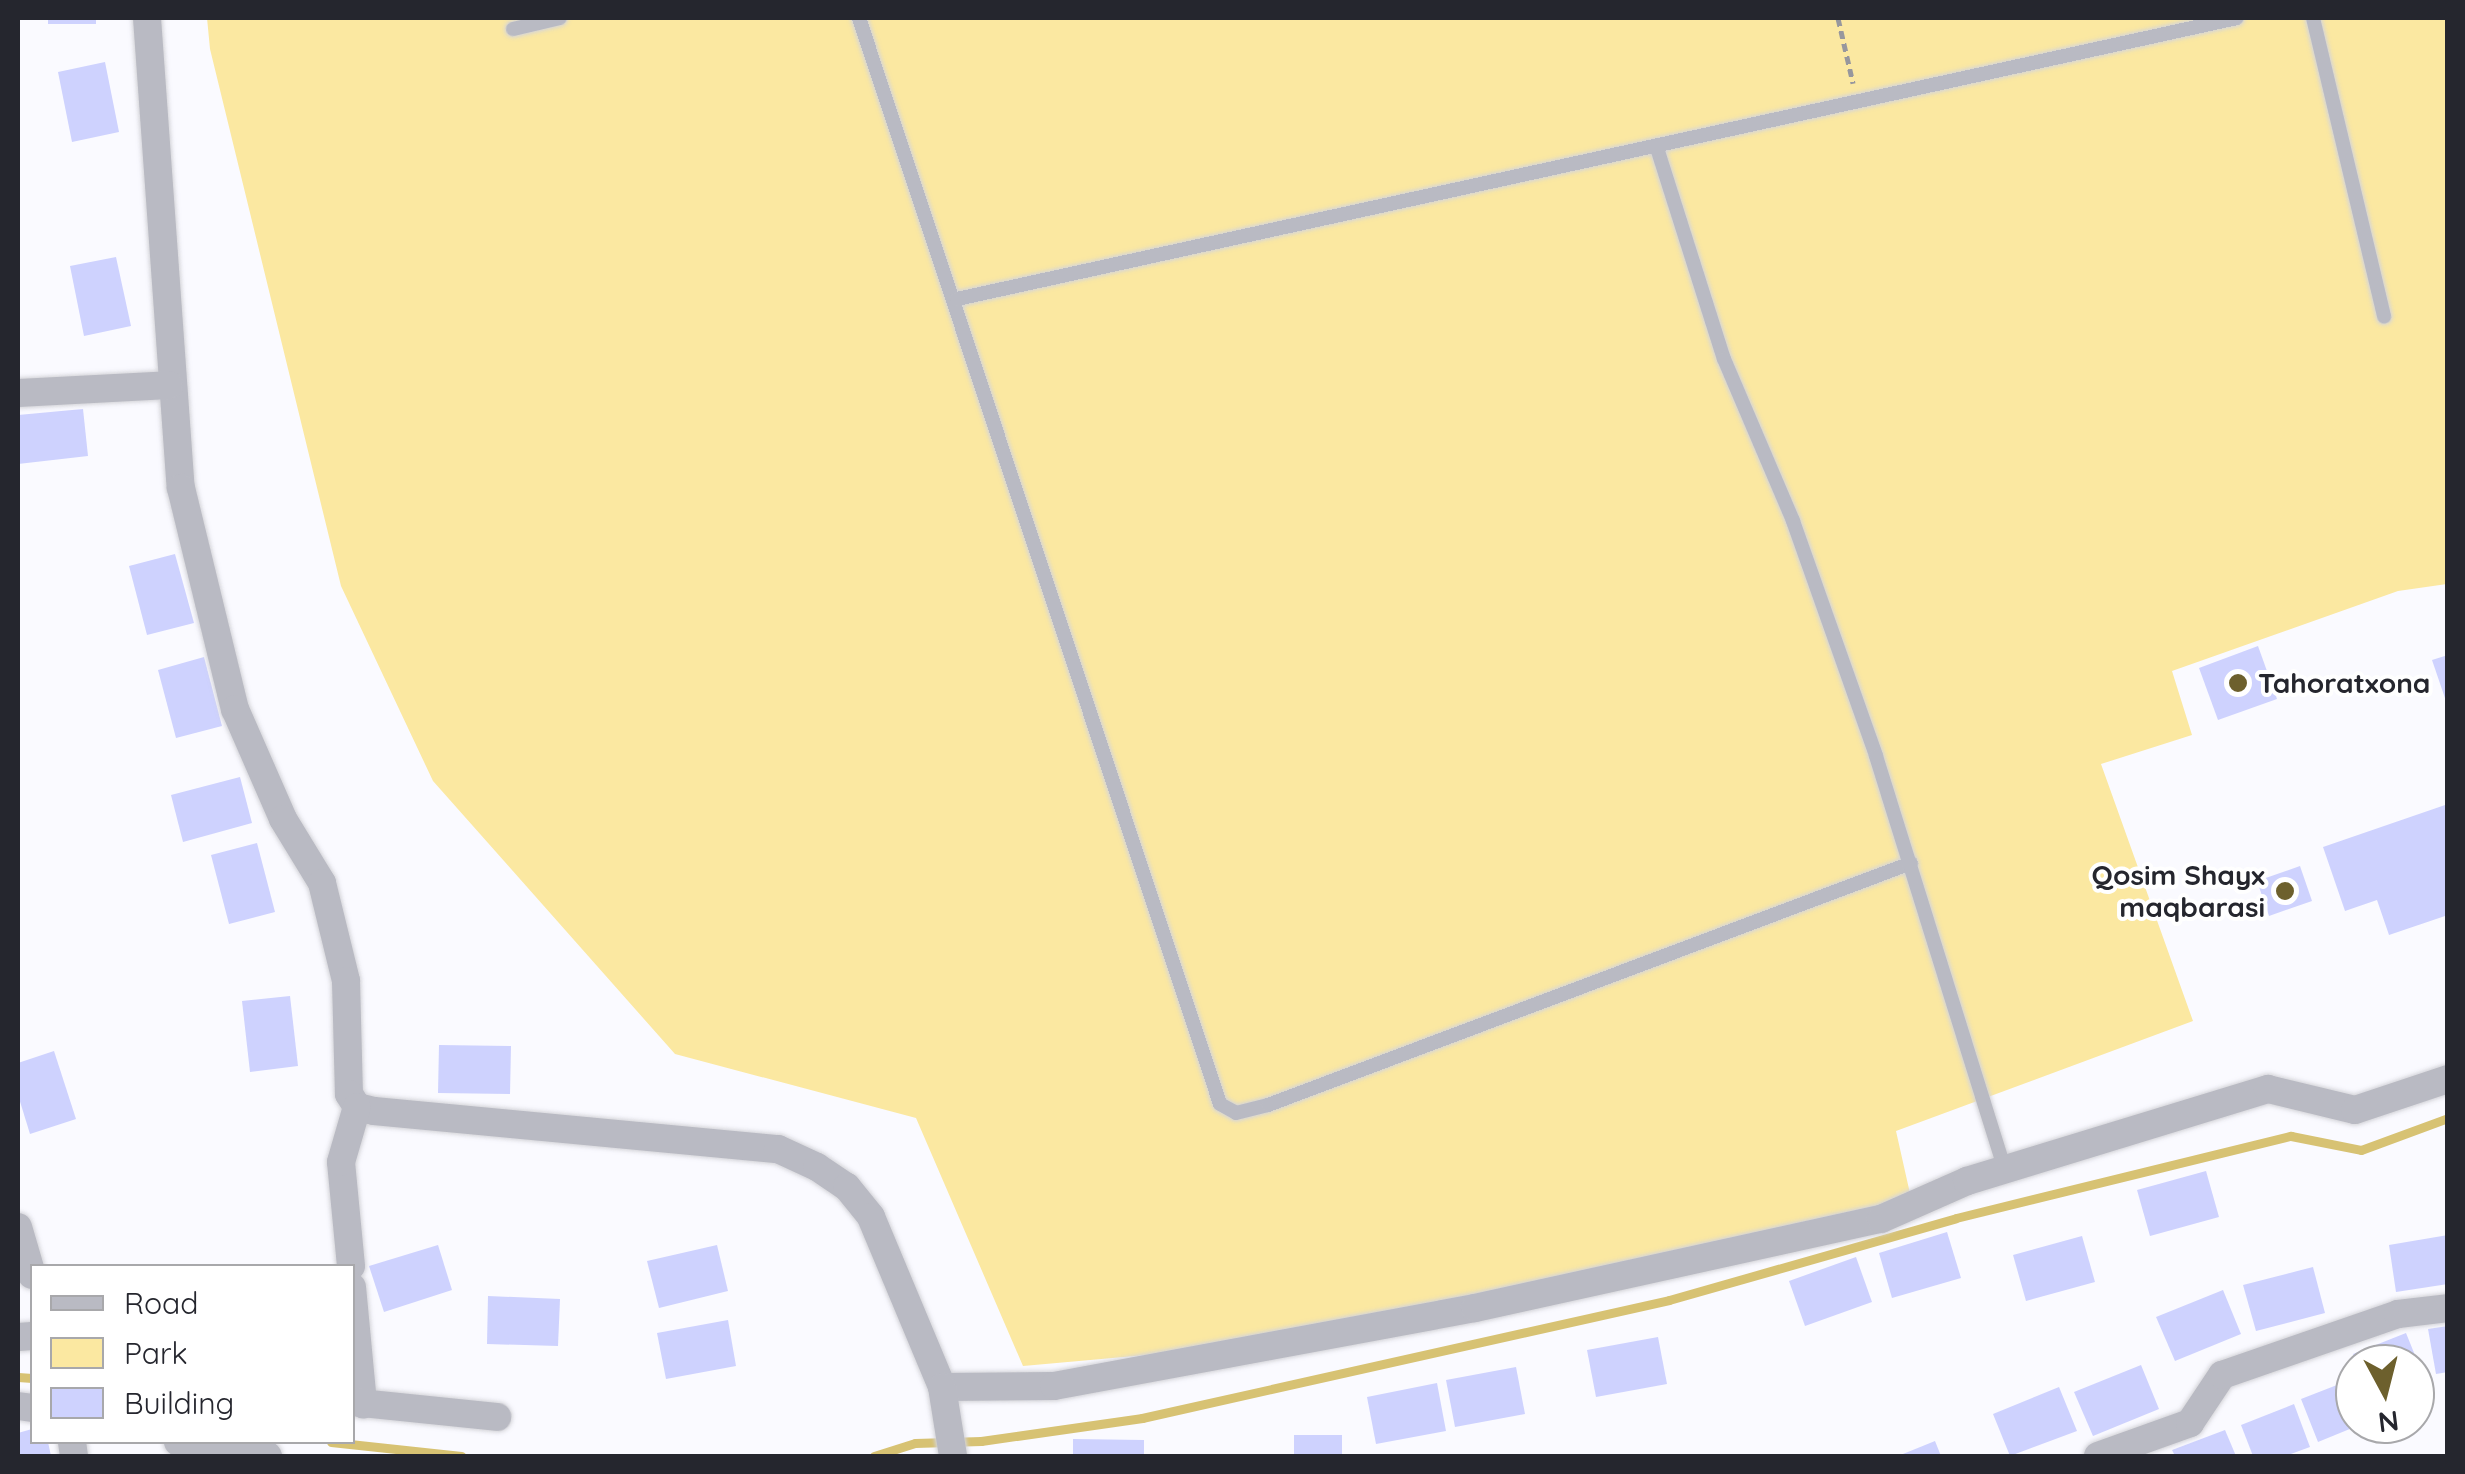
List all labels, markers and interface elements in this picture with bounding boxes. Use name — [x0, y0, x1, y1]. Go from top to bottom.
place label: Tahoratxona — [2258, 666, 2430, 700]
marker: Tahoratxona — [2227, 672, 2249, 694]
place label: Qosim Shayx maqbarasi — [2092, 858, 2265, 924]
marker: Qosim Shayx maqbarasi — [2274, 880, 2296, 902]
legend — [30, 1264, 355, 1444]
text: Road — [124, 1284, 198, 1322]
text: Park — [124, 1334, 188, 1372]
north arrow — [2335, 1344, 2435, 1444]
text: Building — [124, 1384, 234, 1422]
text: N — [2376, 1404, 2401, 1441]

